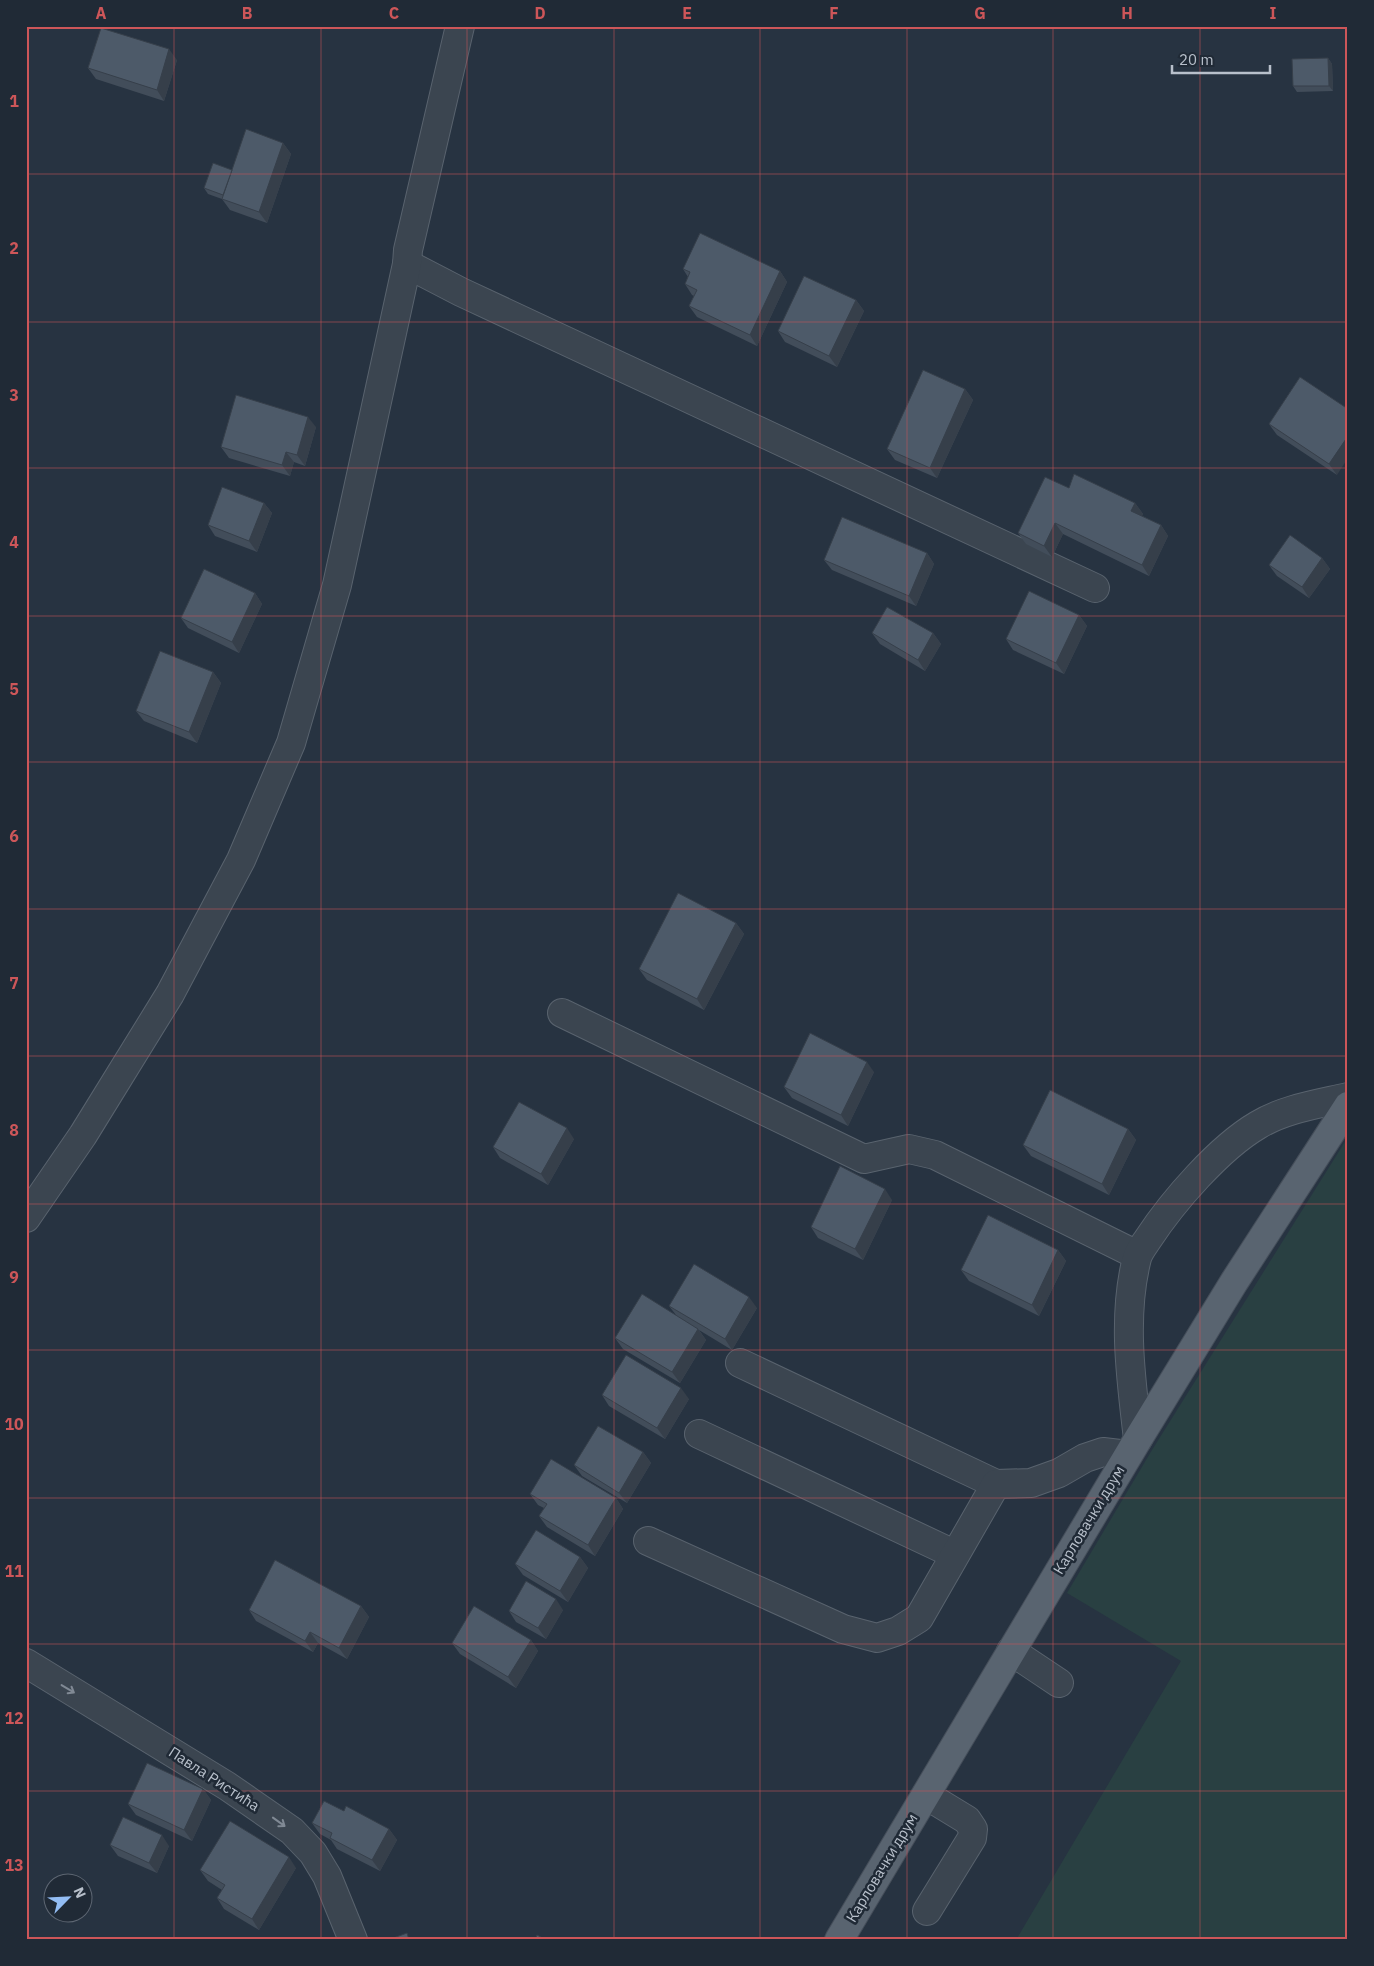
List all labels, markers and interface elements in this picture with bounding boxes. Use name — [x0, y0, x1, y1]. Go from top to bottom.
text: A — [96, 3, 107, 23]
text: B — [242, 3, 253, 23]
text: C — [389, 3, 399, 23]
text: D — [534, 3, 546, 23]
text: E — [682, 3, 692, 23]
text: F — [829, 3, 839, 23]
text: G — [974, 3, 986, 23]
text: H — [1121, 3, 1133, 23]
text: I — [1270, 3, 1277, 23]
scale bar — [1172, 42, 1269, 74]
text: 20 m — [1179, 50, 1214, 69]
text: 1 — [9, 91, 19, 111]
text: 2 — [9, 238, 19, 258]
text: 3 — [9, 385, 19, 405]
text: 4 — [9, 532, 19, 552]
text: 5 — [9, 679, 19, 699]
text: 6 — [9, 826, 19, 846]
text: 7 — [9, 973, 19, 993]
text: 8 — [9, 1120, 19, 1140]
text: 9 — [9, 1267, 19, 1287]
text: 10 — [4, 1414, 24, 1434]
street label: Карловачки друм — [1049, 1462, 1129, 1578]
text: 11 — [4, 1561, 24, 1581]
one-way arrow — [60, 1684, 74, 1694]
text: 12 — [4, 1708, 24, 1728]
street label: Павла Ристића — [165, 1742, 263, 1815]
street label: Карловачки друм — [842, 1810, 922, 1926]
one-way arrow — [272, 1817, 286, 1827]
text: 13 — [4, 1855, 24, 1875]
north arrow — [42, 1874, 92, 1924]
text: N — [70, 1884, 90, 1901]

